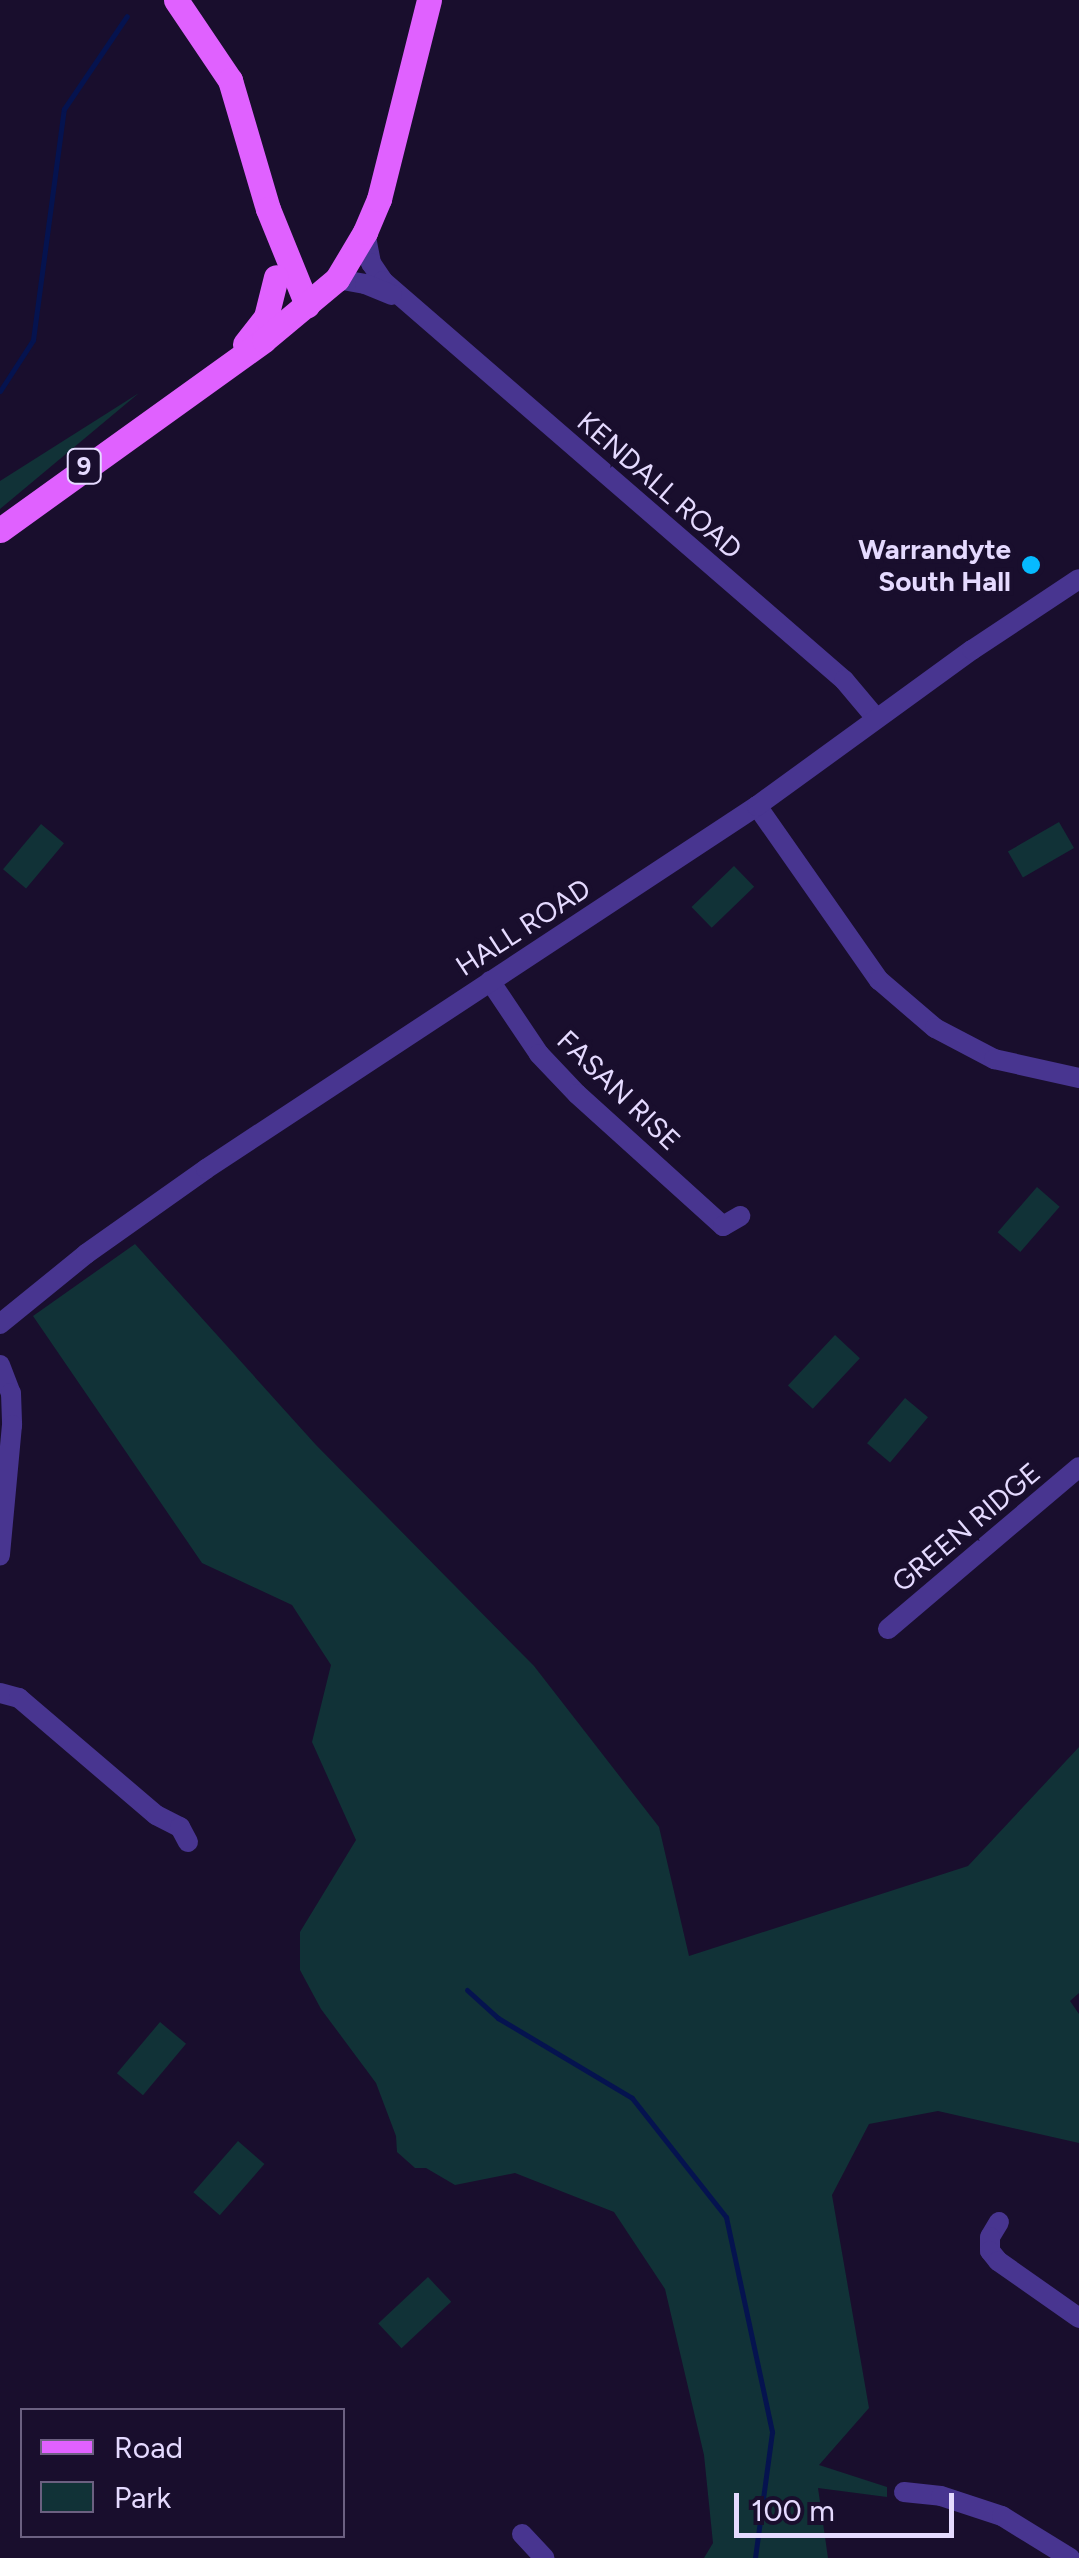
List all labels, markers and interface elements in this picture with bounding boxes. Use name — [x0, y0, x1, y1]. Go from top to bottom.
street label: KENDALL ROAD — [571, 404, 749, 566]
road number: 9 — [66, 446, 102, 486]
place label: Warrandyte South Hall — [858, 532, 1011, 598]
marker: Warrandyte South Hall — [1020, 554, 1042, 576]
street label: HALL ROAD — [449, 871, 597, 983]
street label: FASAN RISE — [551, 1023, 687, 1157]
street label: GREEN RIDGE — [885, 1455, 1047, 1599]
legend — [20, 2408, 345, 2538]
text: Road — [114, 2429, 183, 2466]
scale bar — [739, 2473, 959, 2535]
text: Park — [114, 2479, 171, 2516]
text: 100 m — [751, 2492, 835, 2529]

